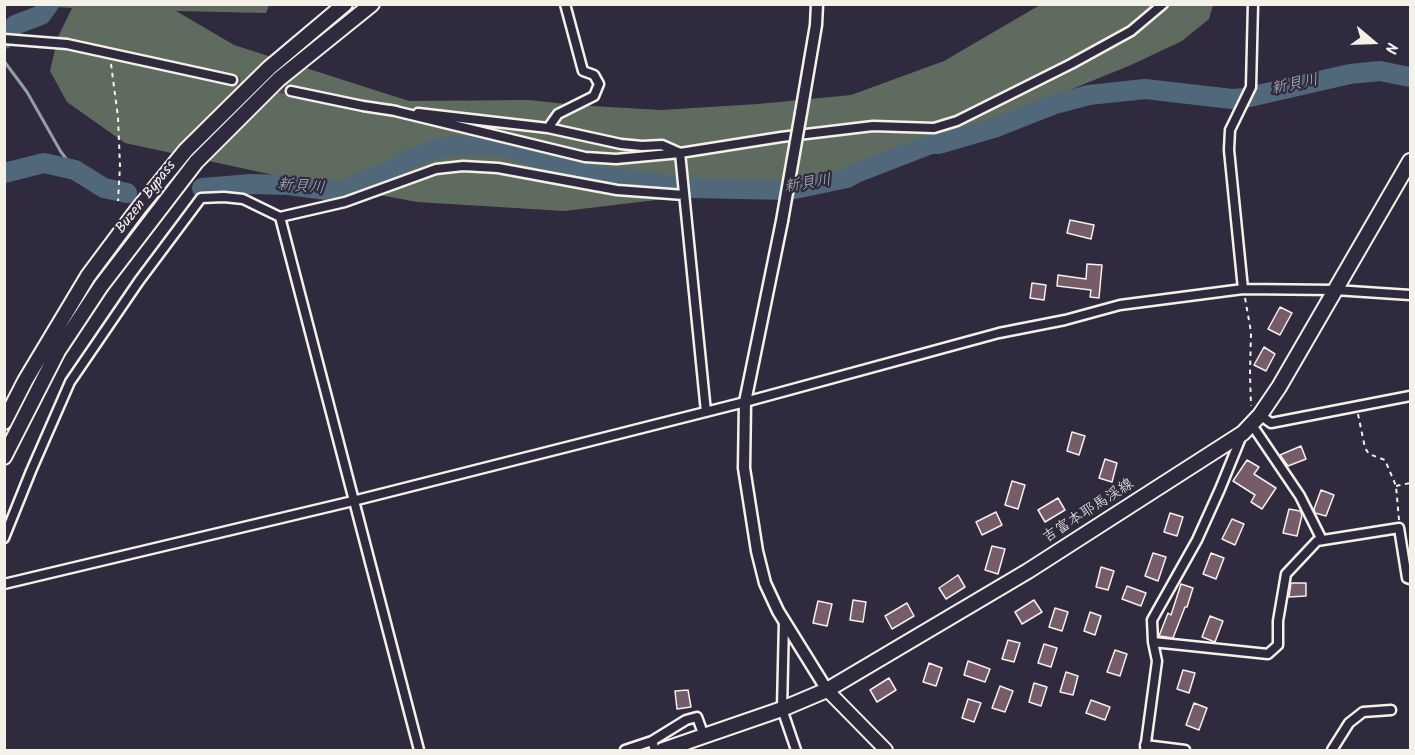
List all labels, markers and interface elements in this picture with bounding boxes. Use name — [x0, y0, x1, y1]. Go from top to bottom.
north arrow — [1343, 12, 1403, 72]
text: N — [1377, 39, 1404, 57]
water label: 新貝川 — [1270, 72, 1320, 100]
street label: Buzen Bypass — [113, 158, 181, 238]
water label: 新貝川 — [783, 172, 833, 198]
water label: 新貝川 — [276, 176, 326, 200]
street label: 吉富本耶馬渓線 — [1040, 476, 1138, 548]

